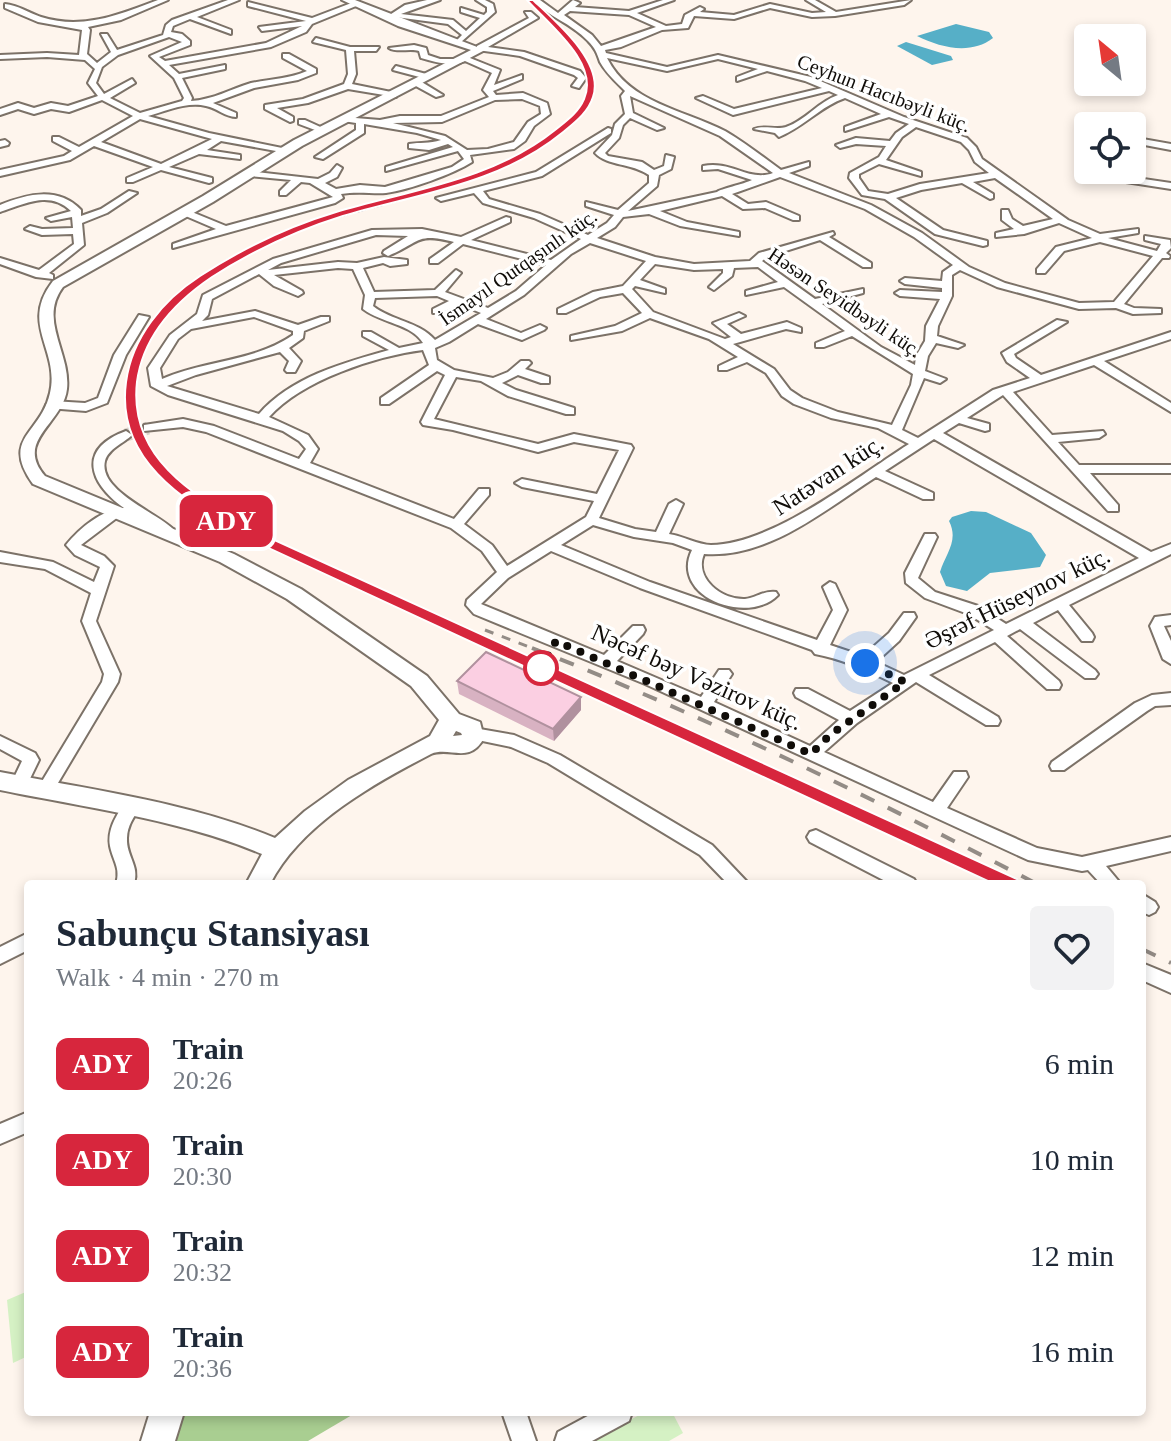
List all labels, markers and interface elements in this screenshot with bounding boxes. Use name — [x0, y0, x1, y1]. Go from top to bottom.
north arrow — [1074, 24, 1146, 96]
map controls — [1074, 24, 1146, 184]
street label: Ceyhun Hacıbəyli küç. — [794, 50, 974, 137]
button: locate — [1074, 112, 1146, 184]
street label: İsmayıl Qutqaşınlı küç. — [435, 204, 602, 331]
street label: Həsən Seyidbəyli küç. — [764, 243, 926, 362]
street label: Natəvan küç. — [768, 430, 888, 520]
line badge: ADY — [180, 495, 272, 547]
text: ADY — [196, 505, 256, 536]
street label: Əşrəf Hüseynov küç. — [920, 542, 1114, 654]
street label: Nəcəf bəy Vəzirov küç. — [588, 619, 806, 735]
your location — [845, 643, 885, 683]
unlabelled marker — [524, 651, 558, 685]
button: heart — [1030, 906, 1114, 990]
text: Sabunçu Stansiyası — [56, 912, 370, 954]
text: Walk · 4 min · 270 m — [56, 963, 279, 992]
text: Train — [173, 1032, 244, 1065]
text: 6 min — [1045, 1047, 1114, 1080]
text: ADY — [72, 1048, 133, 1079]
text: 20:26 — [173, 1066, 232, 1095]
text: Train — [173, 1128, 244, 1161]
text: 10 min — [1030, 1143, 1114, 1176]
text: ADY — [72, 1144, 133, 1175]
text: 20:30 — [173, 1162, 232, 1191]
text: Train — [173, 1224, 244, 1257]
text: 12 min — [1030, 1239, 1114, 1272]
text: ADY — [72, 1240, 133, 1271]
text: 20:32 — [173, 1258, 232, 1287]
text: Train — [173, 1320, 244, 1353]
text: 16 min — [1030, 1335, 1114, 1368]
text: ADY — [72, 1336, 133, 1367]
text: 20:36 — [173, 1354, 232, 1383]

